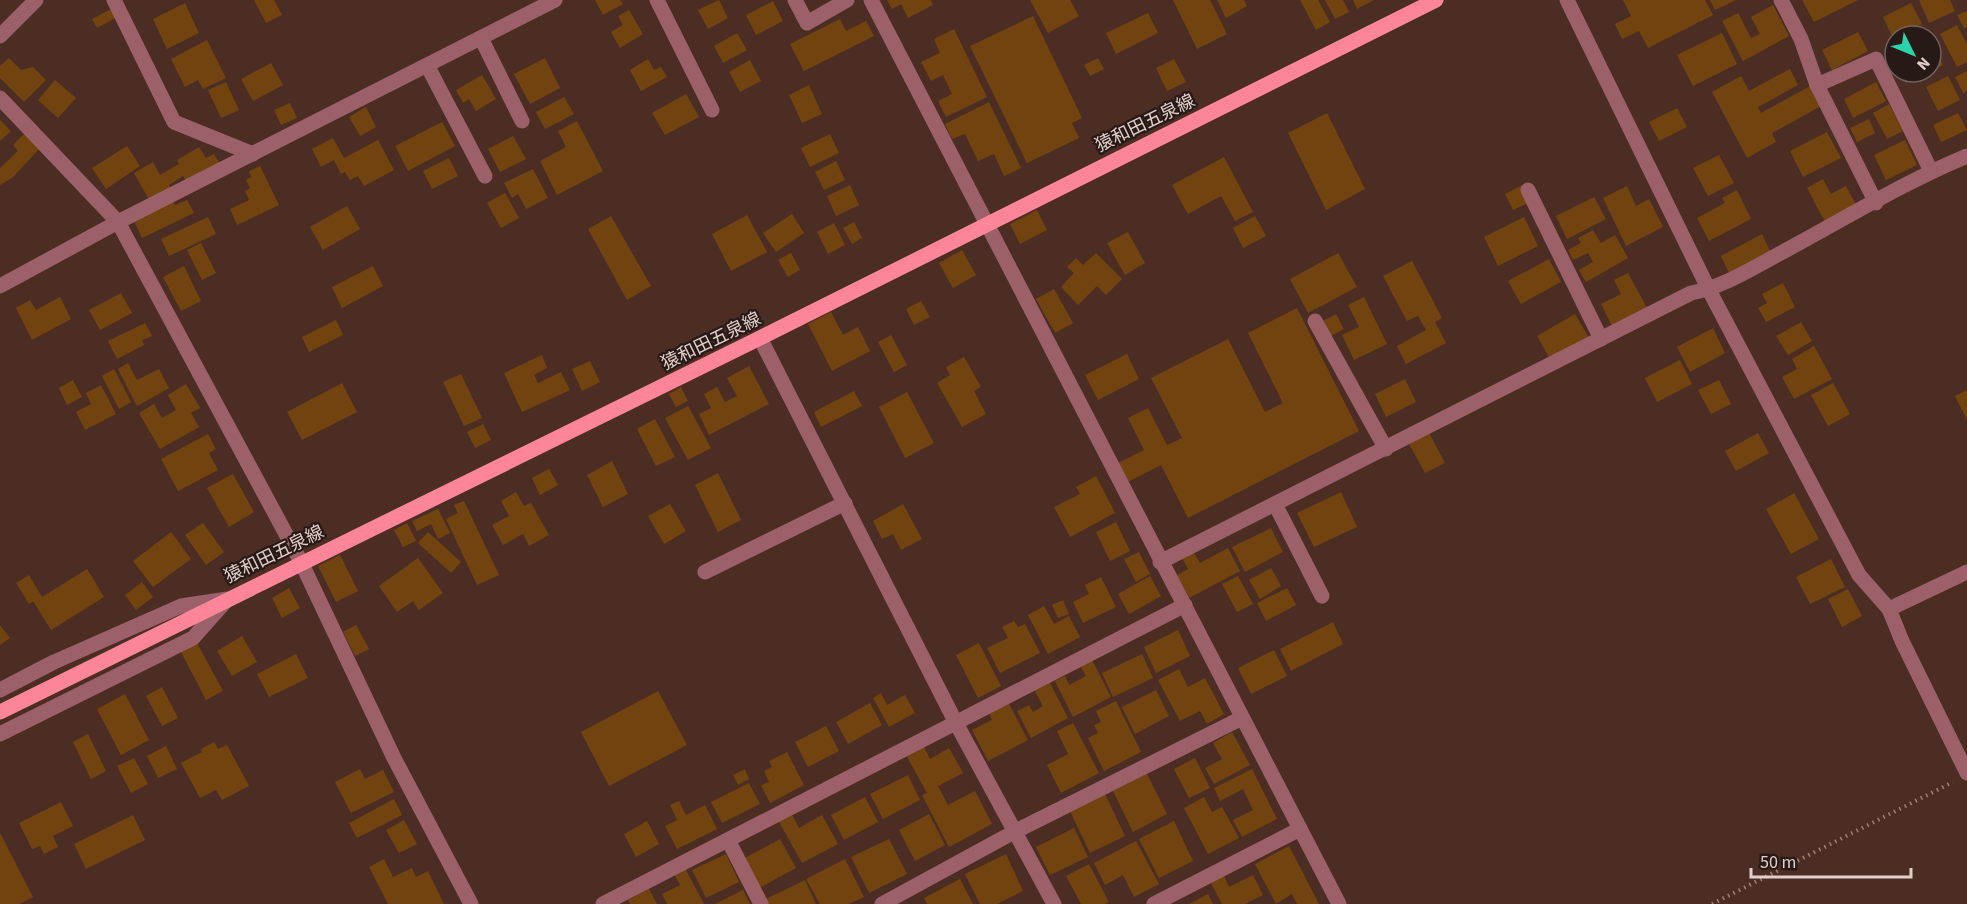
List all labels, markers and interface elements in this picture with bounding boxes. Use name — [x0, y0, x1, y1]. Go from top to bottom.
north arrow — [1883, 24, 1943, 84]
text: N — [1912, 52, 1935, 75]
street label: 猿和田五泉線 — [1091, 89, 1199, 158]
street label: 猿和田五泉線 — [657, 307, 765, 376]
street label: 猿和田五泉線 — [220, 520, 328, 589]
scale bar — [1751, 841, 1912, 879]
text: 50 m — [1760, 850, 1796, 875]

